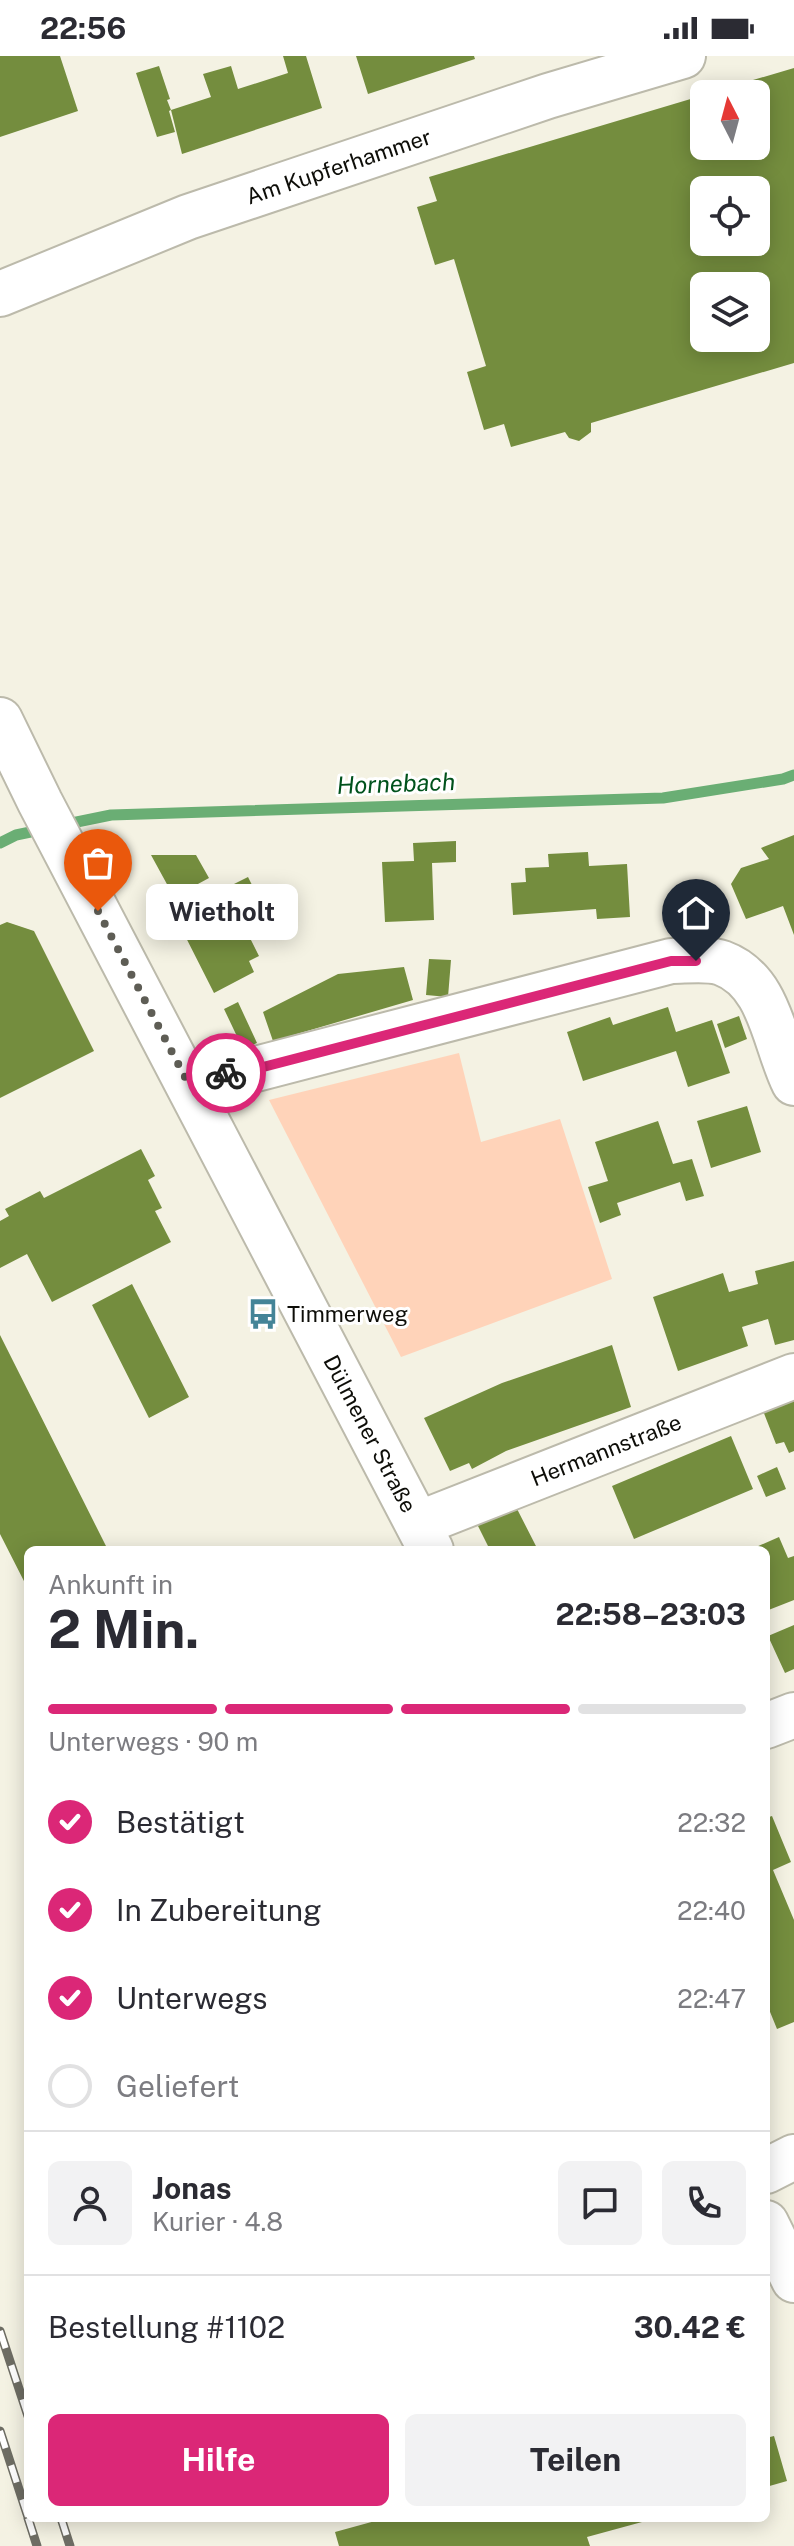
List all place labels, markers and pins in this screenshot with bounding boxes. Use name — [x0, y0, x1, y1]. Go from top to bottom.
pin — [64, 829, 132, 911]
pin — [662, 879, 730, 961]
callout: Wietholt — [146, 883, 298, 939]
bus stop icon: Timmerweg — [246, 1297, 280, 1331]
place label: Timmerweg — [287, 1301, 408, 1327]

